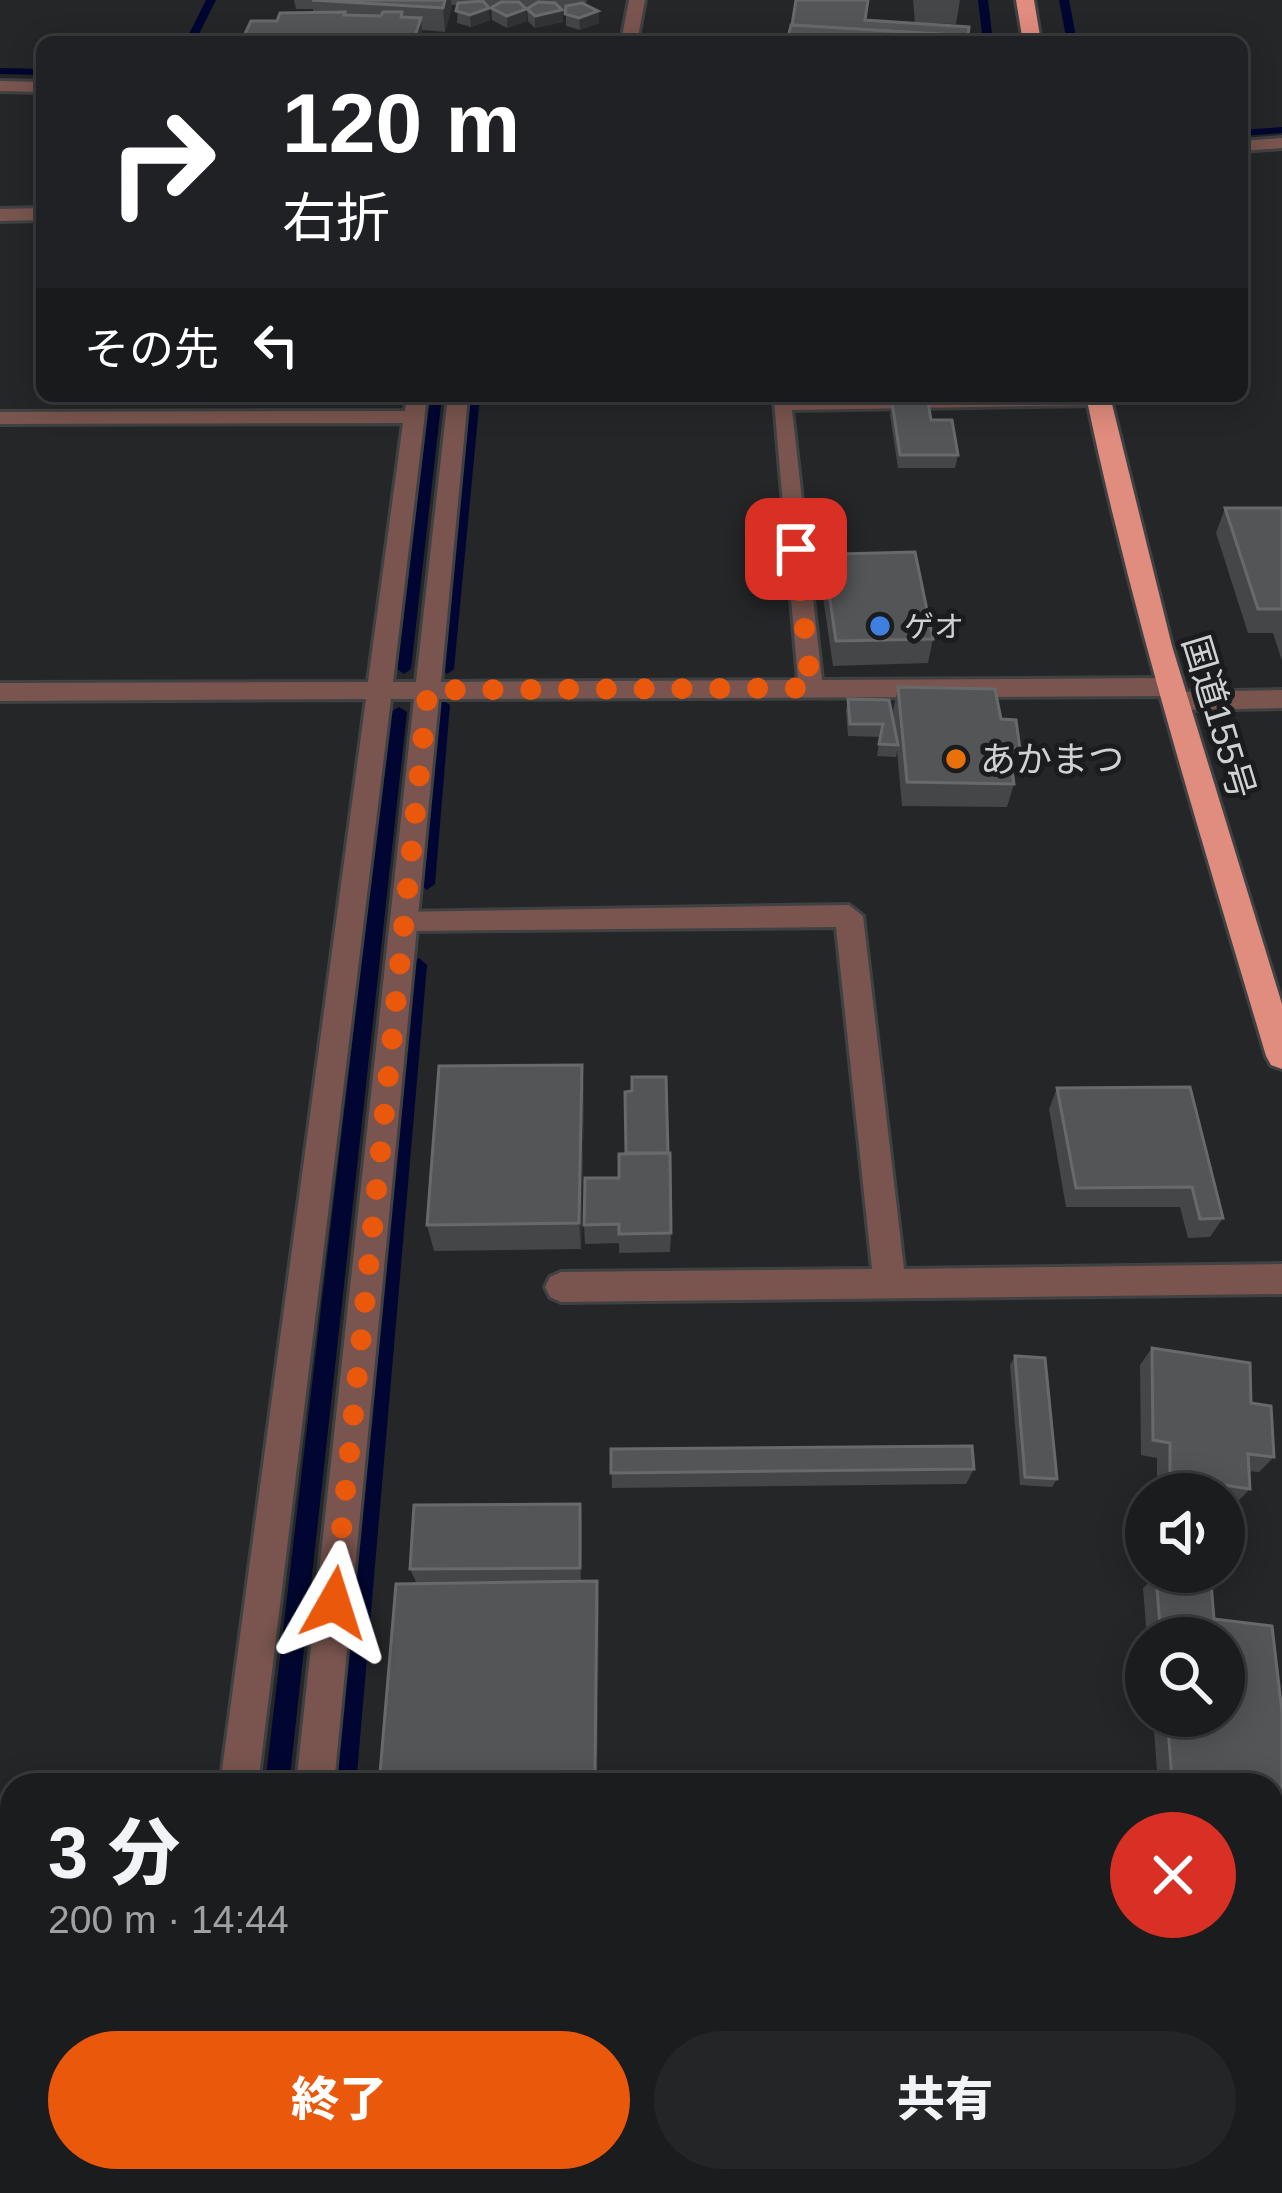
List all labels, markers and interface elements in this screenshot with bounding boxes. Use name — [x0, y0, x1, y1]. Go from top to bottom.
text: 120 m — [282, 76, 520, 170]
icon: right — [84, 84, 240, 240]
text: 右折 — [282, 188, 390, 248]
icon: left — [243, 312, 309, 378]
text: その先 — [84, 324, 219, 375]
pin — [745, 498, 847, 600]
icon: arrive — [763, 516, 829, 582]
place label: ゲオ — [904, 610, 964, 643]
marker: ゲオ — [867, 613, 893, 639]
street label: 国道155号 — [1175, 631, 1263, 803]
place label: あかまつ — [980, 739, 1124, 780]
marker: あかまつ — [943, 746, 969, 772]
map controls — [1125, 1473, 1245, 1737]
button: sound — [1125, 1473, 1245, 1593]
position arrow — [271, 1540, 397, 1666]
button: search — [1125, 1617, 1245, 1737]
button: close — [1110, 1812, 1236, 1938]
text: 3 分 — [48, 1813, 180, 1893]
text: 200 m · 14:44 — [48, 1898, 289, 1941]
button: 終了 — [48, 2031, 630, 2169]
button: 共有 — [654, 2031, 1236, 2169]

